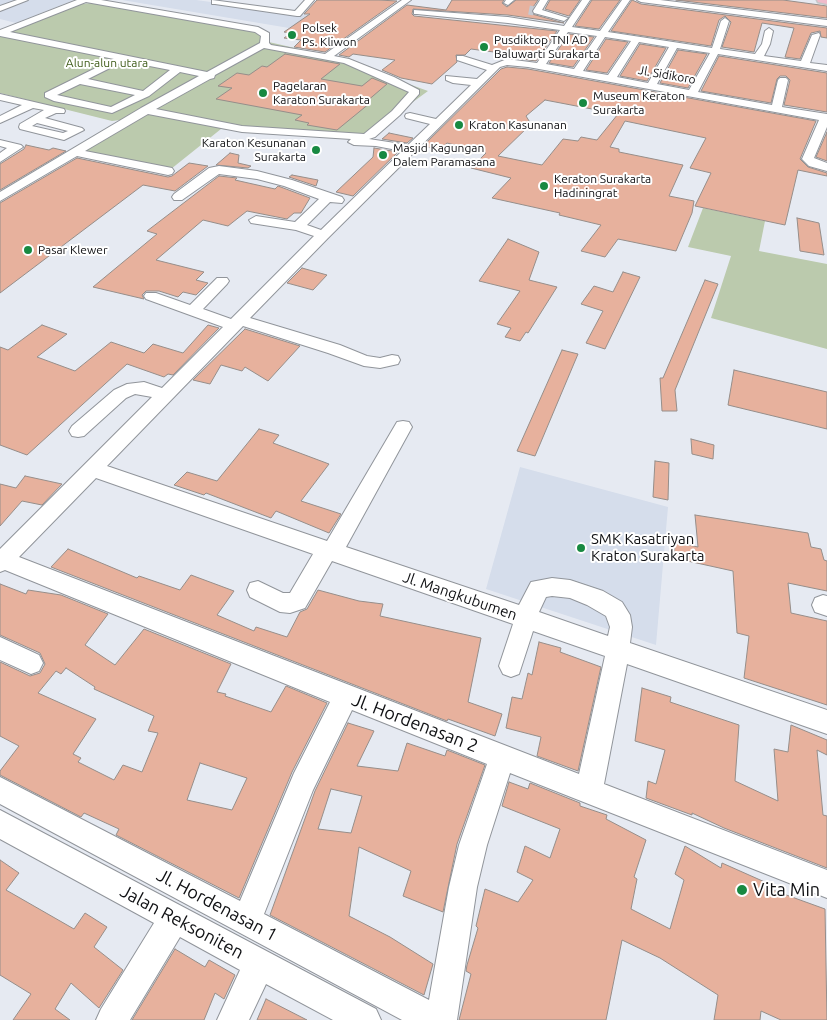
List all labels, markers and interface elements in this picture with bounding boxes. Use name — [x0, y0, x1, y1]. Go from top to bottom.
place label: Polsek Ps. Kliwon — [302, 21, 357, 49]
marker: Polsek Ps. Kliwon — [286, 29, 298, 41]
place label: Pusdiktop TNI AD Baluwarti Surakarta — [494, 33, 600, 61]
marker: Pusdiktop TNI AD Baluwarti Surakarta — [478, 41, 490, 53]
park label: Alun-alun utara — [66, 56, 148, 70]
street label: Jl. Sidikoro — [637, 63, 697, 87]
place label: Pagelaran Karaton Surakarta — [273, 79, 370, 107]
marker: Pagelaran Karaton Surakarta — [257, 87, 269, 99]
place label: Museum Keraton Surakarta — [593, 89, 685, 117]
marker: Museum Keraton Surakarta — [577, 97, 589, 109]
place label: Kraton Kasunanan — [469, 118, 567, 132]
marker: Kraton Kasunanan — [453, 119, 465, 131]
place label: Karaton Kesunanan Surakarta — [202, 136, 306, 164]
place label: Masjid Kagungan Dalem Paramasana — [393, 141, 495, 169]
marker: Karaton Kesunanan Surakarta — [310, 144, 322, 156]
marker: Masjid Kagungan Dalem Paramasana — [377, 149, 389, 161]
place label: Keraton Surakarta Hadiningrat — [554, 172, 651, 200]
marker: Keraton Surakarta Hadiningrat — [538, 180, 550, 192]
place label: Pasar Klewer — [38, 243, 107, 257]
marker: Pasar Klewer — [22, 244, 34, 256]
place label: SMK Kasatriyan Kraton Surakarta — [591, 530, 704, 565]
marker: SMK Kasatriyan Kraton Surakarta — [575, 542, 587, 554]
street label: Jl. Mangkubumen — [400, 568, 520, 624]
street label: Jl. Hordenasan 2 — [349, 689, 481, 757]
street label: Jl. Hordenasan 1 — [153, 864, 281, 946]
place label: Vita Min — [753, 879, 820, 901]
street label: Jalan Reksoniten — [116, 880, 248, 964]
marker: Vita Min — [735, 883, 749, 897]

